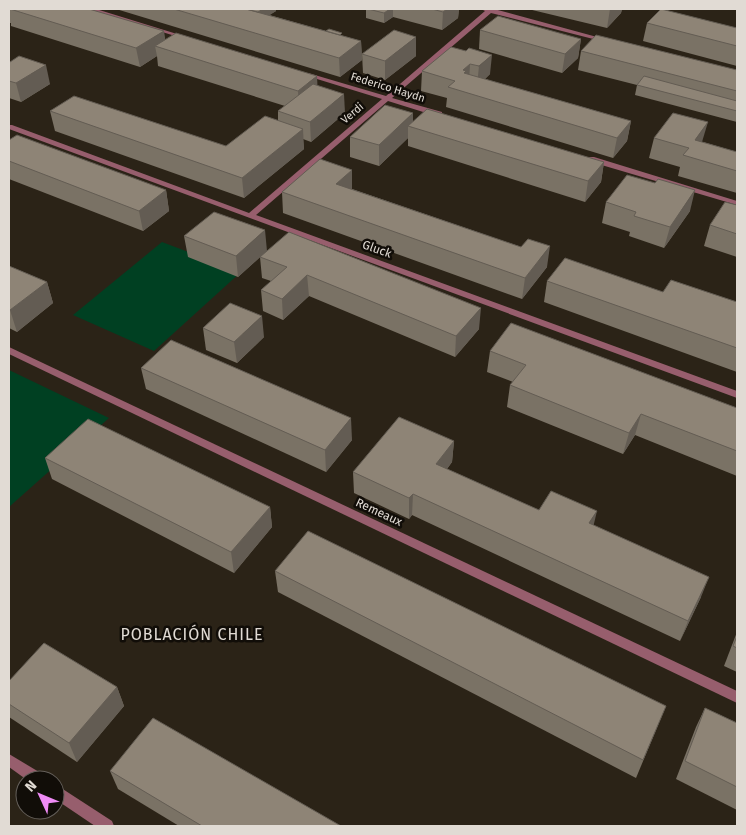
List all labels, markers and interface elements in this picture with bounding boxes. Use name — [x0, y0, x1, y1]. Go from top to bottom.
street label: Federico Haydn — [349, 70, 427, 105]
street label: Verdi — [338, 100, 366, 127]
street label: Gluck — [361, 237, 394, 261]
street label: Remeaux — [354, 495, 405, 529]
district label: POBLACIÓN CHILE — [120, 624, 264, 644]
north arrow — [15, 770, 65, 820]
text: N — [22, 777, 40, 796]

